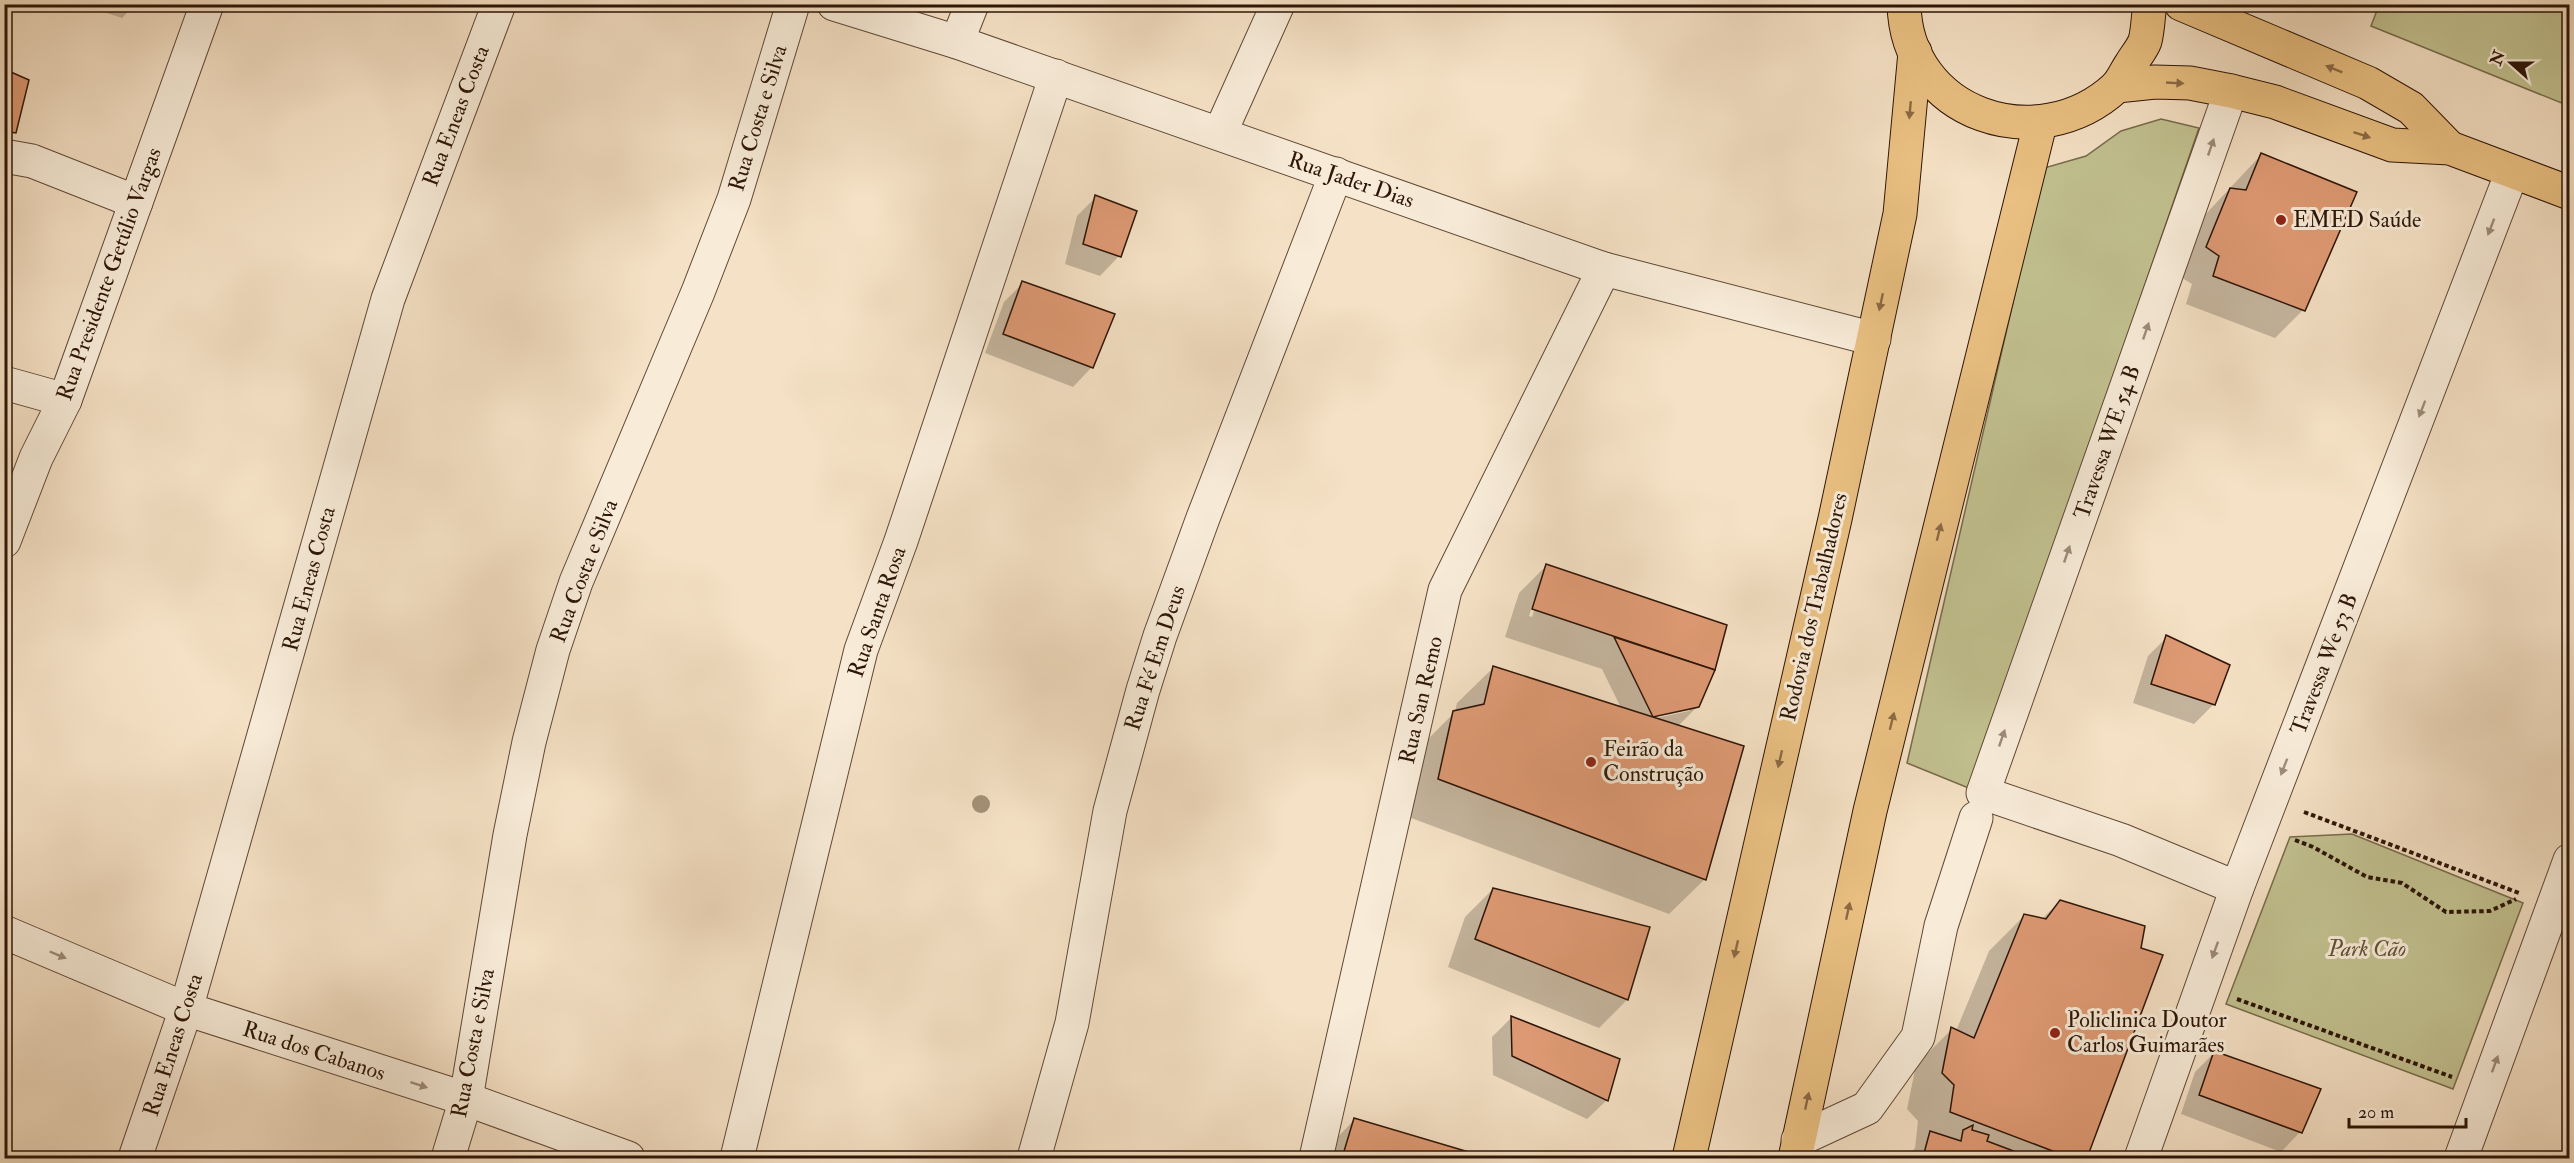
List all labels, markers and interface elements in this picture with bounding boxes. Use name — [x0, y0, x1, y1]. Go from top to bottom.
north arrow — [2481, 33, 2541, 93]
street label: Rua Eneas Costa — [416, 41, 496, 190]
street label: Rua Costa e Silva — [722, 41, 794, 195]
text: N — [2486, 47, 2510, 69]
one-way arrow — [2325, 64, 2343, 73]
one-way arrow — [2166, 78, 2185, 87]
one-way arrow — [1905, 100, 1915, 119]
one-way arrow — [2353, 131, 2371, 141]
one-way arrow — [2207, 138, 2217, 156]
street label: Rua Presidente Getúlio Vargas — [50, 144, 168, 404]
street label: Rua Jader Dias — [1284, 145, 1418, 215]
place label: EMED Saúde — [2293, 206, 2421, 234]
marker: EMED Saúde — [2274, 213, 2288, 227]
one-way arrow — [2486, 218, 2496, 236]
one-way arrow — [1876, 293, 1886, 312]
one-way arrow — [2142, 322, 2152, 340]
street label: Travessa WE 54 B — [2068, 361, 2146, 523]
one-way arrow — [2417, 400, 2426, 418]
street label: Rodovia dos Trabalhadores — [1774, 490, 1854, 724]
street label: Rua Costa e Silva — [544, 494, 625, 647]
street label: Rua Eneas Costa — [276, 503, 342, 654]
one-way arrow — [1935, 522, 1945, 541]
street label: Rua Santa Rosa — [842, 542, 913, 681]
one-way arrow — [2063, 545, 2073, 563]
street label: Rua Fé Em Deus — [1118, 582, 1192, 734]
street label: Travessa We 53 B — [2284, 589, 2364, 739]
street label: Rua San Remo — [1393, 633, 1449, 767]
one-way arrow — [1888, 712, 1898, 730]
one-way arrow — [1998, 729, 2008, 747]
place label: Feirão da Construção — [1603, 735, 1704, 788]
one-way arrow — [1774, 750, 1784, 769]
marker: Feirão da Construção — [1584, 755, 1598, 769]
one-way arrow — [2278, 758, 2288, 776]
one-way arrow — [1844, 901, 1853, 920]
park label: Park Cão — [2327, 935, 2406, 963]
one-way arrow — [1731, 940, 1741, 959]
one-way arrow — [2210, 941, 2220, 959]
one-way arrow — [50, 950, 68, 960]
street label: Rua Costa e Silva — [445, 965, 501, 1120]
street label: Rua Eneas Costa — [137, 969, 210, 1120]
place label: Policlinica Doutor Carlos Guimarães — [2067, 1006, 2228, 1059]
street label: Rua dos Cabanos — [239, 1015, 389, 1087]
marker: Policlinica Doutor Carlos Guimarães — [2048, 1026, 2062, 1040]
one-way arrow — [2490, 1055, 2500, 1073]
one-way arrow — [410, 1080, 428, 1090]
scale bar — [2349, 1091, 2466, 1129]
one-way arrow — [1803, 1092, 1812, 1111]
text: 20 m — [2358, 1101, 2394, 1124]

